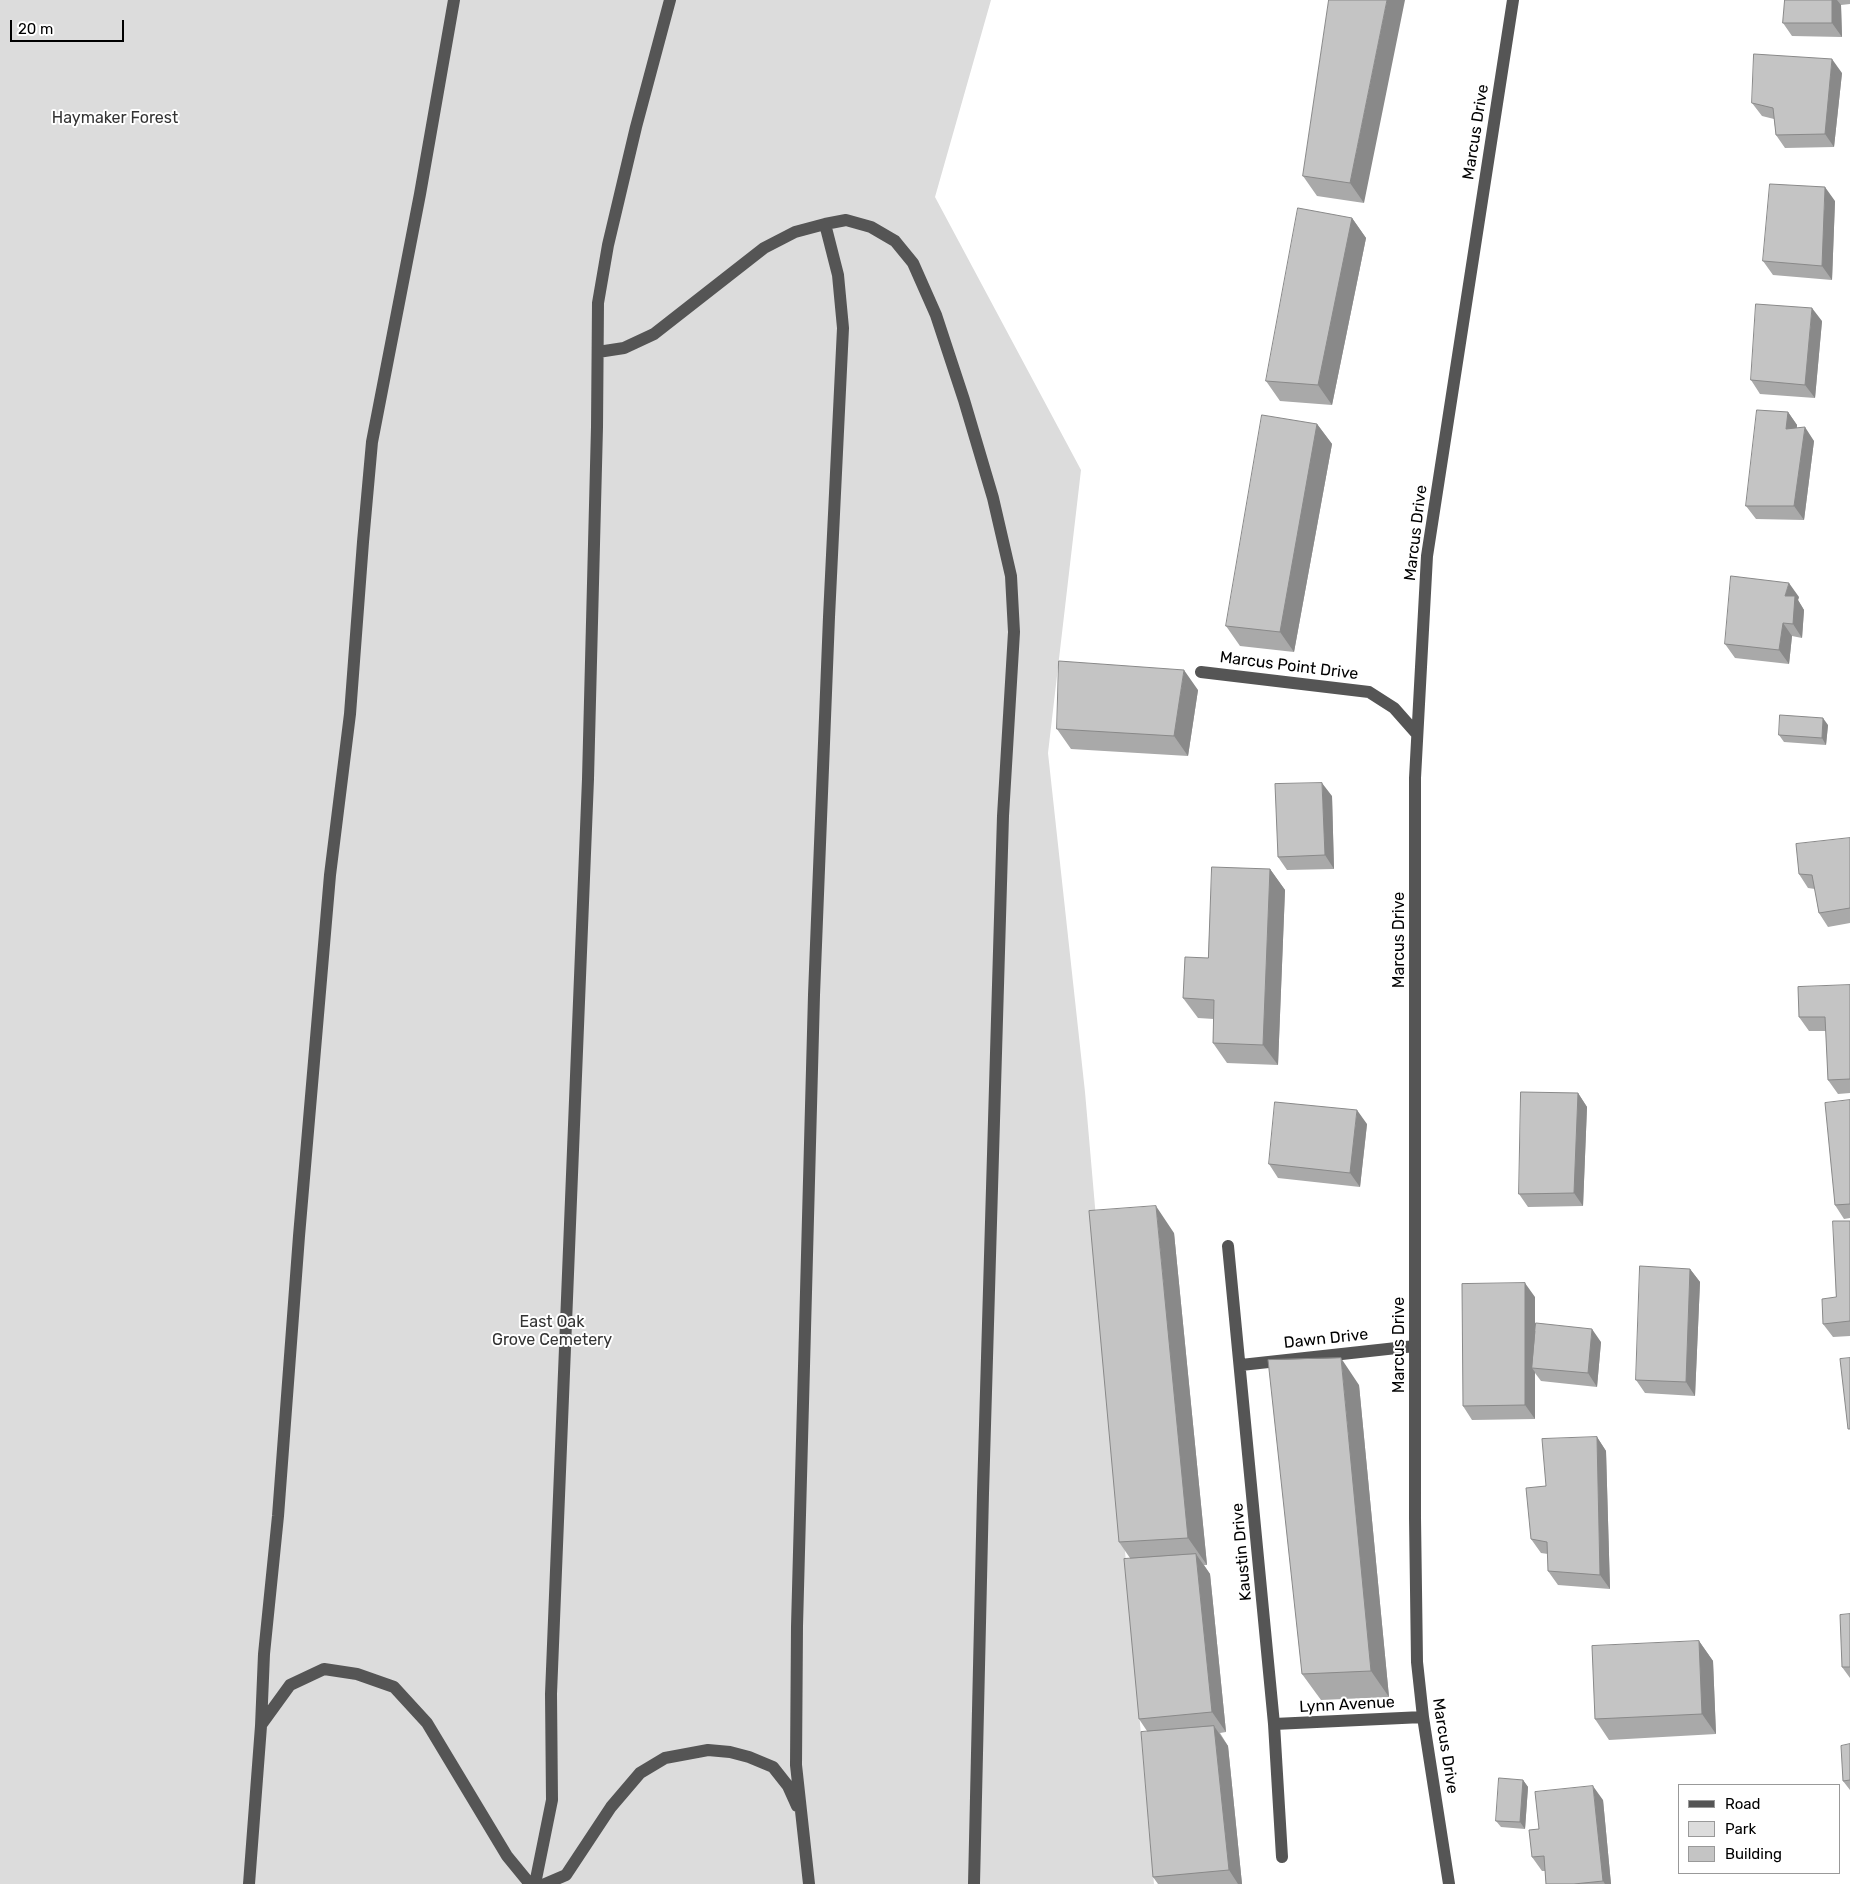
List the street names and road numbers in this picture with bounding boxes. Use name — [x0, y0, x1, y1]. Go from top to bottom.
street label: Marcus Drive — [1459, 83, 1493, 181]
street label: Marcus Drive — [1401, 484, 1431, 582]
street label: Marcus Point Drive — [1219, 648, 1359, 684]
street label: Marcus Drive — [1389, 892, 1409, 988]
street label: Marcus Drive — [1389, 1297, 1409, 1393]
street label: Dawn Drive — [1283, 1325, 1369, 1353]
street label: Kaustin Drive — [1228, 1502, 1256, 1602]
street label: Lynn Avenue — [1299, 1693, 1395, 1717]
street label: Marcus Drive — [1428, 1697, 1462, 1795]

